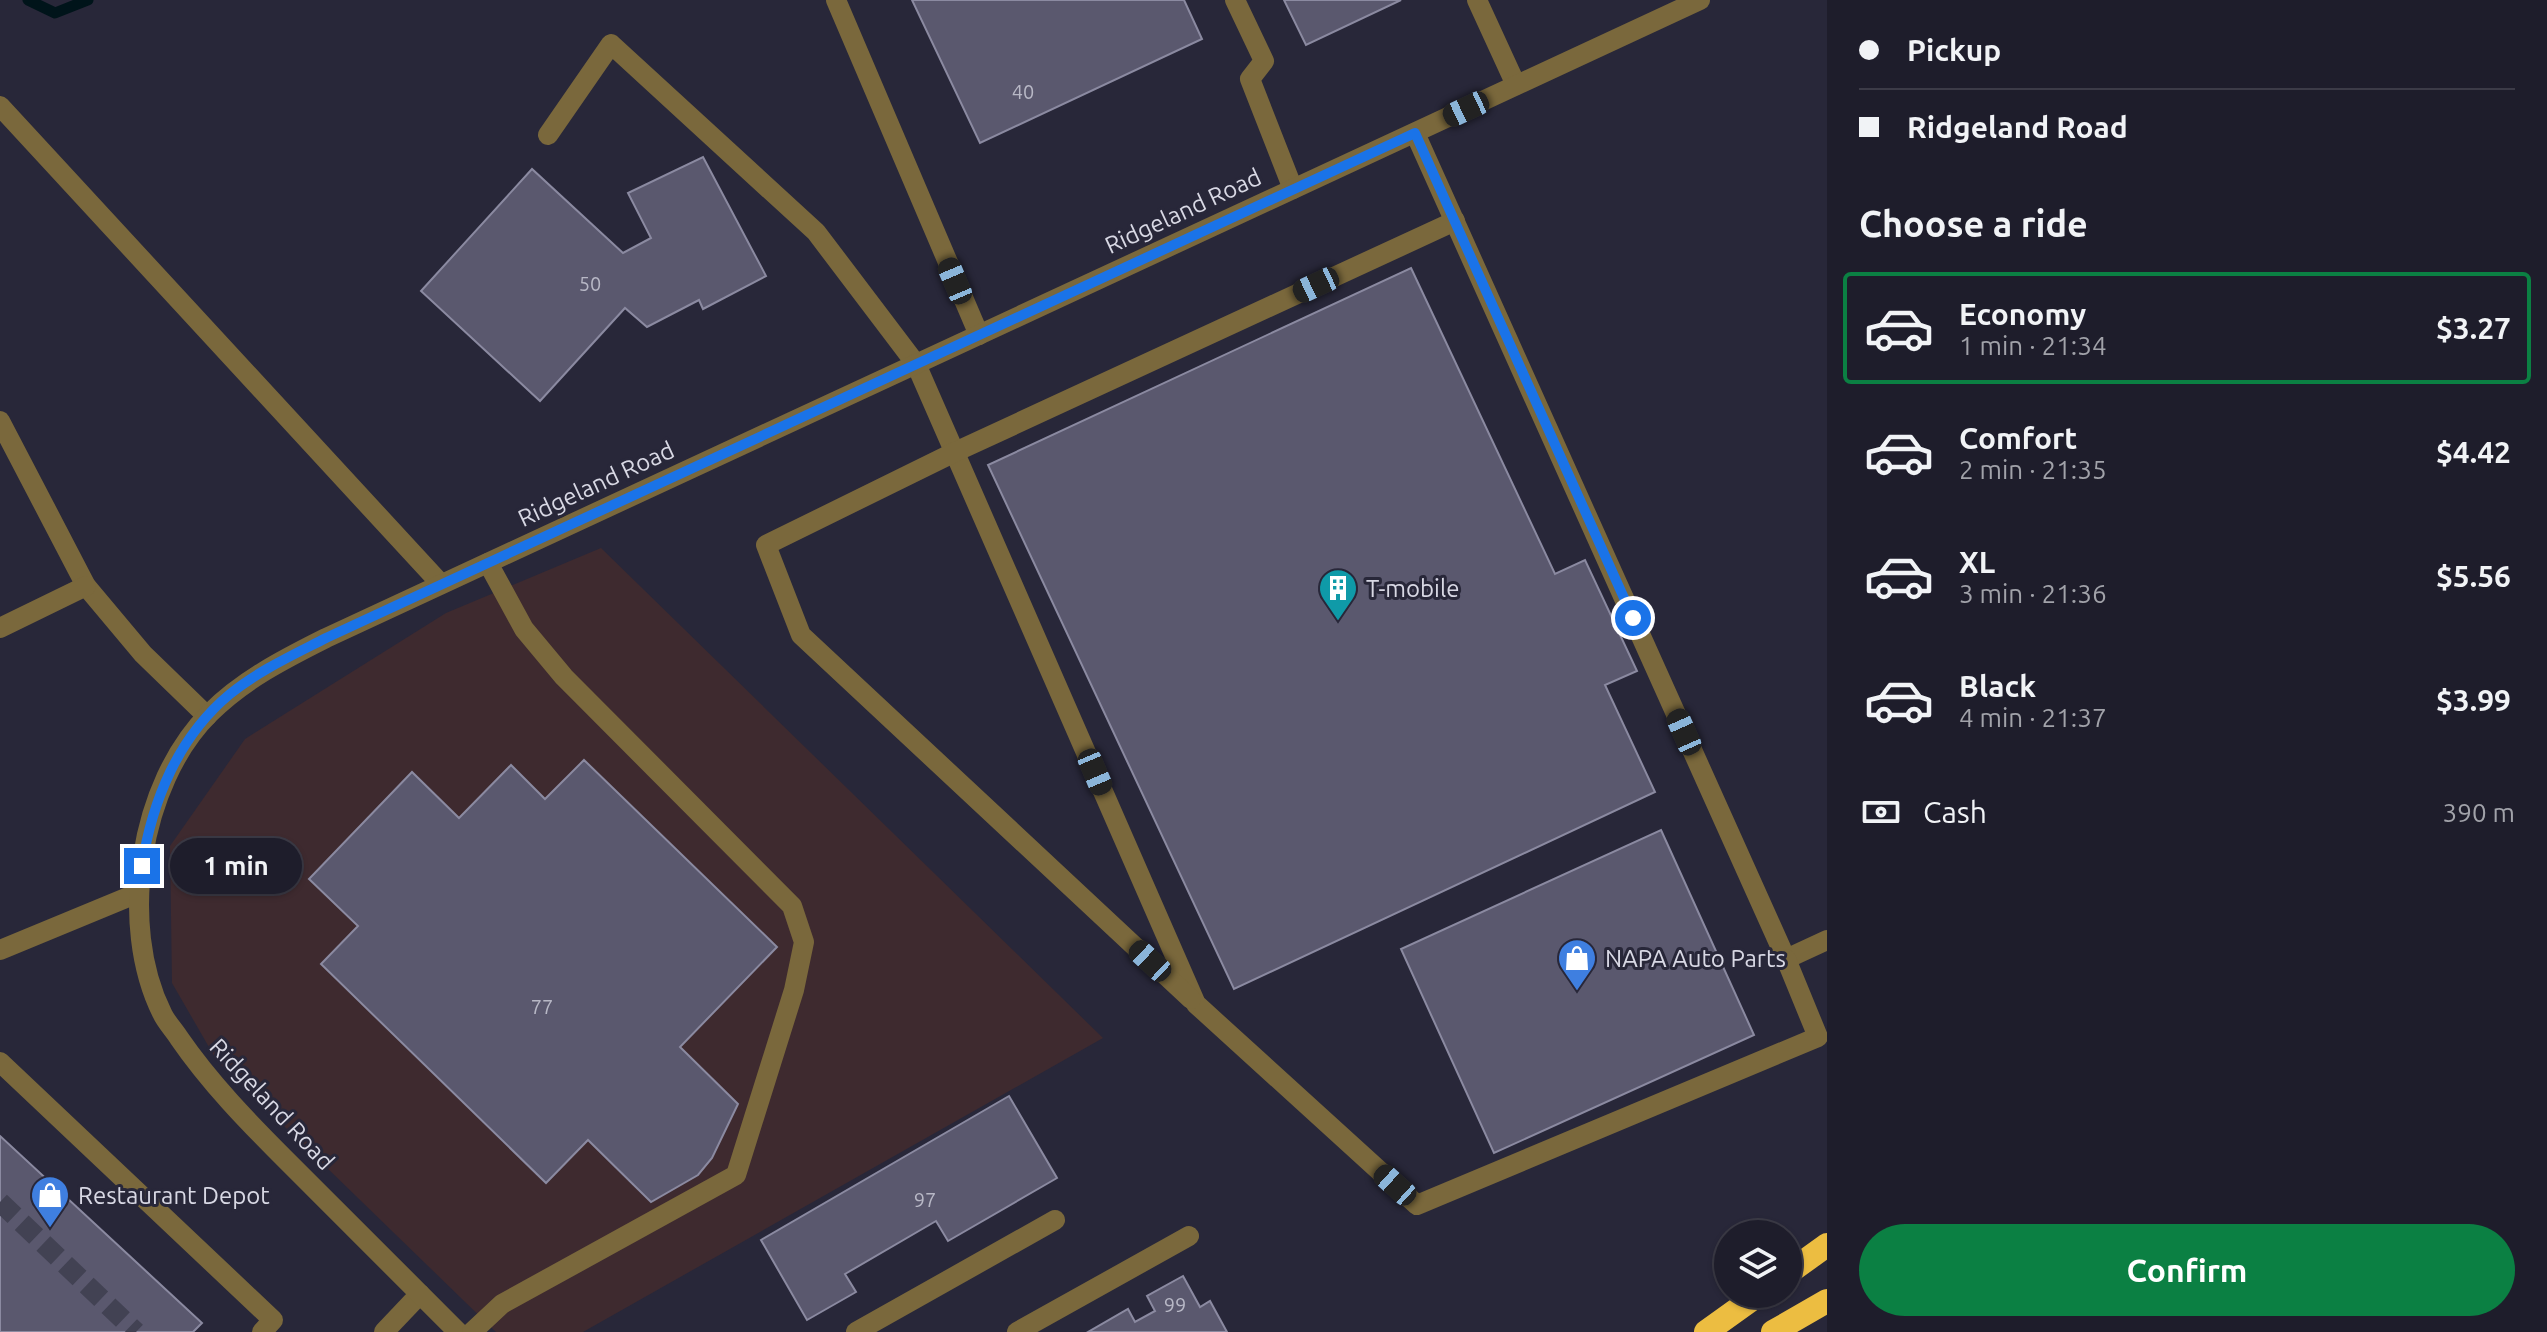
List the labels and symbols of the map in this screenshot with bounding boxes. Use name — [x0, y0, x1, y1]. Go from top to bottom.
house number: 40 — [1012, 80, 1034, 103]
car — [1439, 88, 1493, 130]
street label: Ridgeland Road — [1101, 163, 1265, 259]
car — [935, 254, 975, 308]
car — [1289, 264, 1343, 306]
house number: 50 — [579, 272, 601, 295]
street label: Ridgeland Road — [514, 436, 678, 532]
building icon: T-mobile — [1317, 567, 1359, 622]
place label: T-mobile — [1366, 575, 1459, 602]
route start — [1615, 600, 1651, 636]
car — [1663, 705, 1705, 759]
car — [1075, 745, 1115, 799]
callout: 1 min — [170, 838, 302, 894]
route end — [124, 848, 160, 884]
car — [1124, 936, 1176, 986]
shop icon: NAPA Auto Parts — [1556, 937, 1598, 992]
place label: NAPA Auto Parts — [1605, 945, 1786, 972]
house number: 77 — [531, 995, 553, 1018]
street label: Ridgeland Road — [204, 1033, 340, 1175]
car — [1369, 1160, 1421, 1210]
shop icon: Restaurant Depot — [29, 1174, 71, 1229]
place label: Restaurant Depot — [78, 1182, 270, 1209]
house number: 97 — [914, 1188, 936, 1211]
house number: 99 — [1164, 1293, 1186, 1316]

